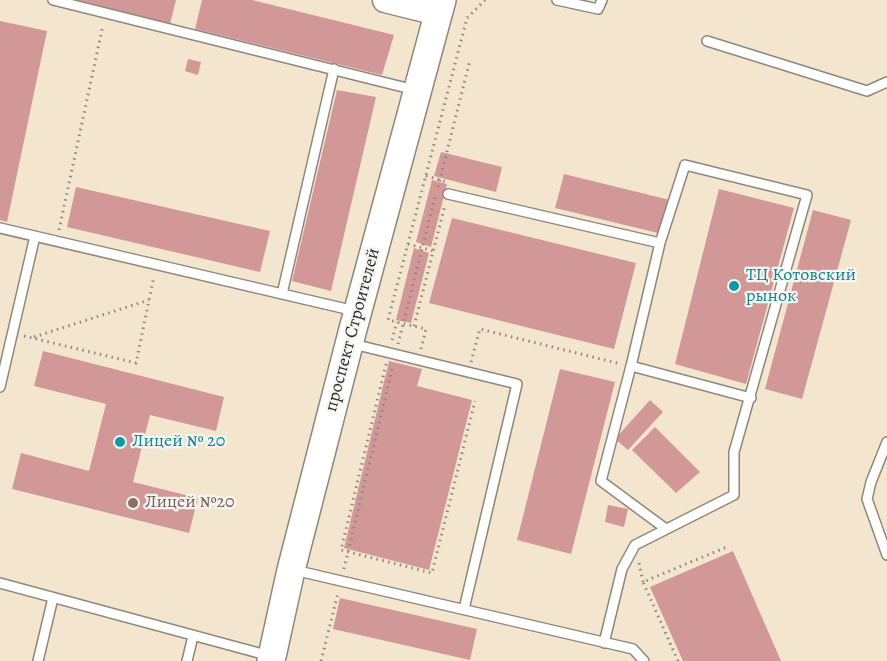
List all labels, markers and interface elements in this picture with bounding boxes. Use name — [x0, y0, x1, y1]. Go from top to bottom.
street label: проспект Строителей — [321, 246, 385, 414]
place label: ТЦ Котовский рынок — [746, 265, 856, 308]
marker: ТЦ Котовский рынок — [727, 279, 741, 293]
place label: Лицей № 20 — [132, 431, 225, 453]
marker: Лицей № 20 — [113, 435, 127, 449]
place label: Лицей №20 — [145, 492, 235, 514]
marker: Лицей №20 — [126, 496, 140, 510]

